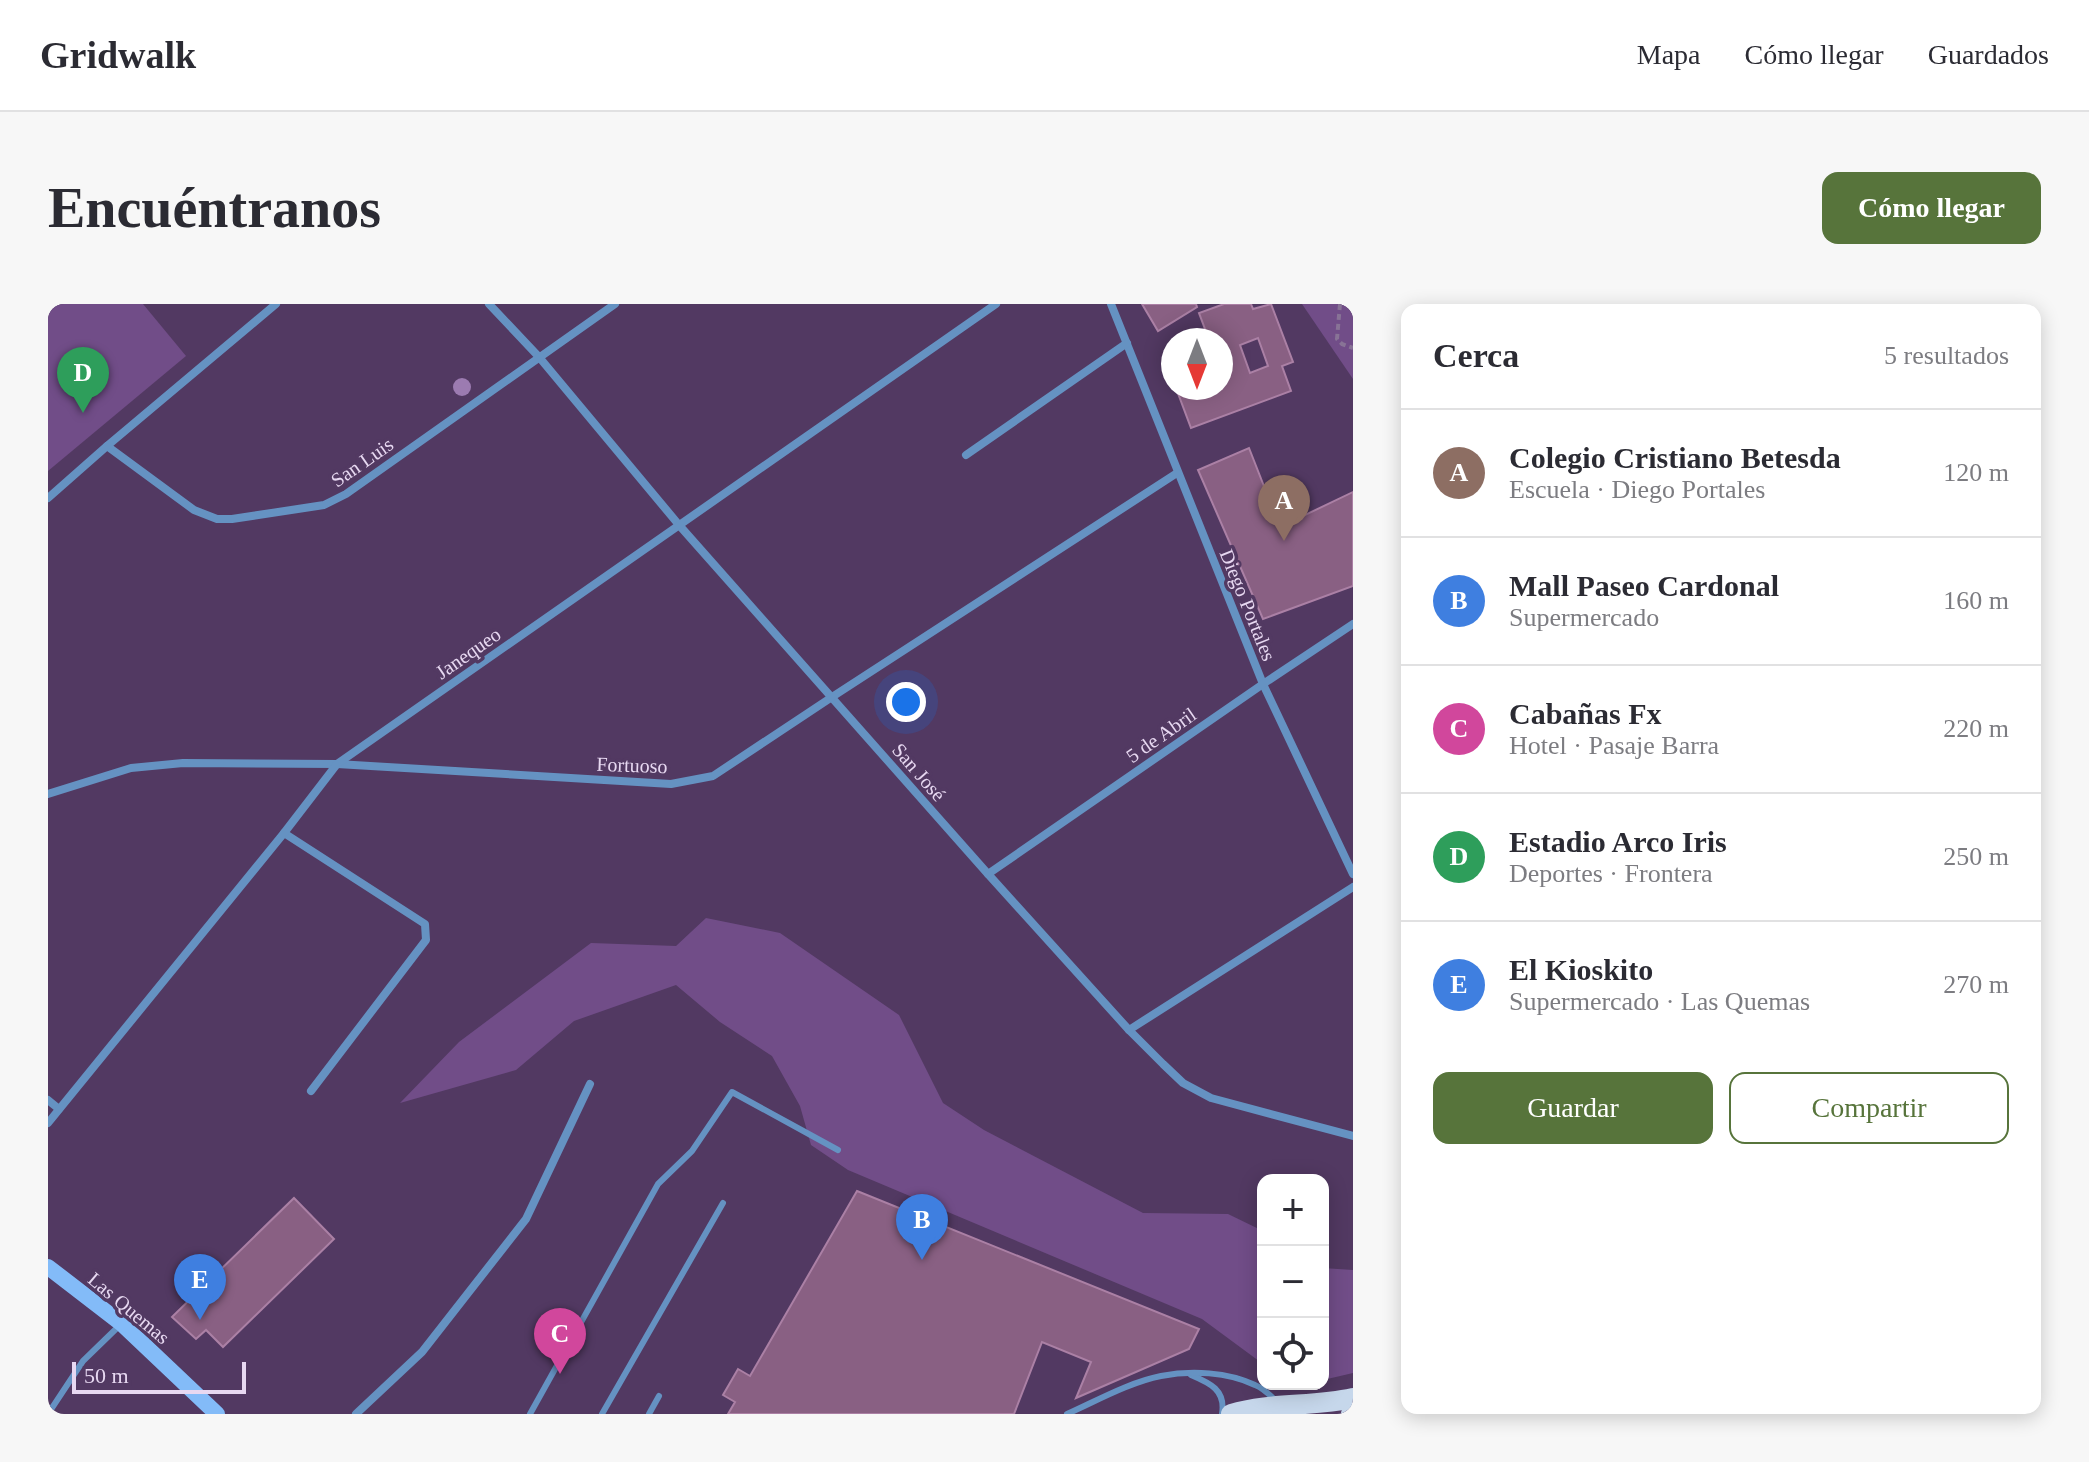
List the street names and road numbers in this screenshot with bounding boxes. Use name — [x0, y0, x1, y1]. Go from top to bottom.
street label: San Luis — [327, 433, 397, 491]
street label: Diego Portales — [1215, 546, 1280, 665]
street label: Janequeo — [431, 623, 505, 684]
street label: 5 de Abril — [1122, 703, 1200, 767]
street label: San José — [888, 739, 950, 806]
street label: Fortuoso — [596, 753, 668, 777]
street label: Las Quemas — [84, 1268, 174, 1349]

